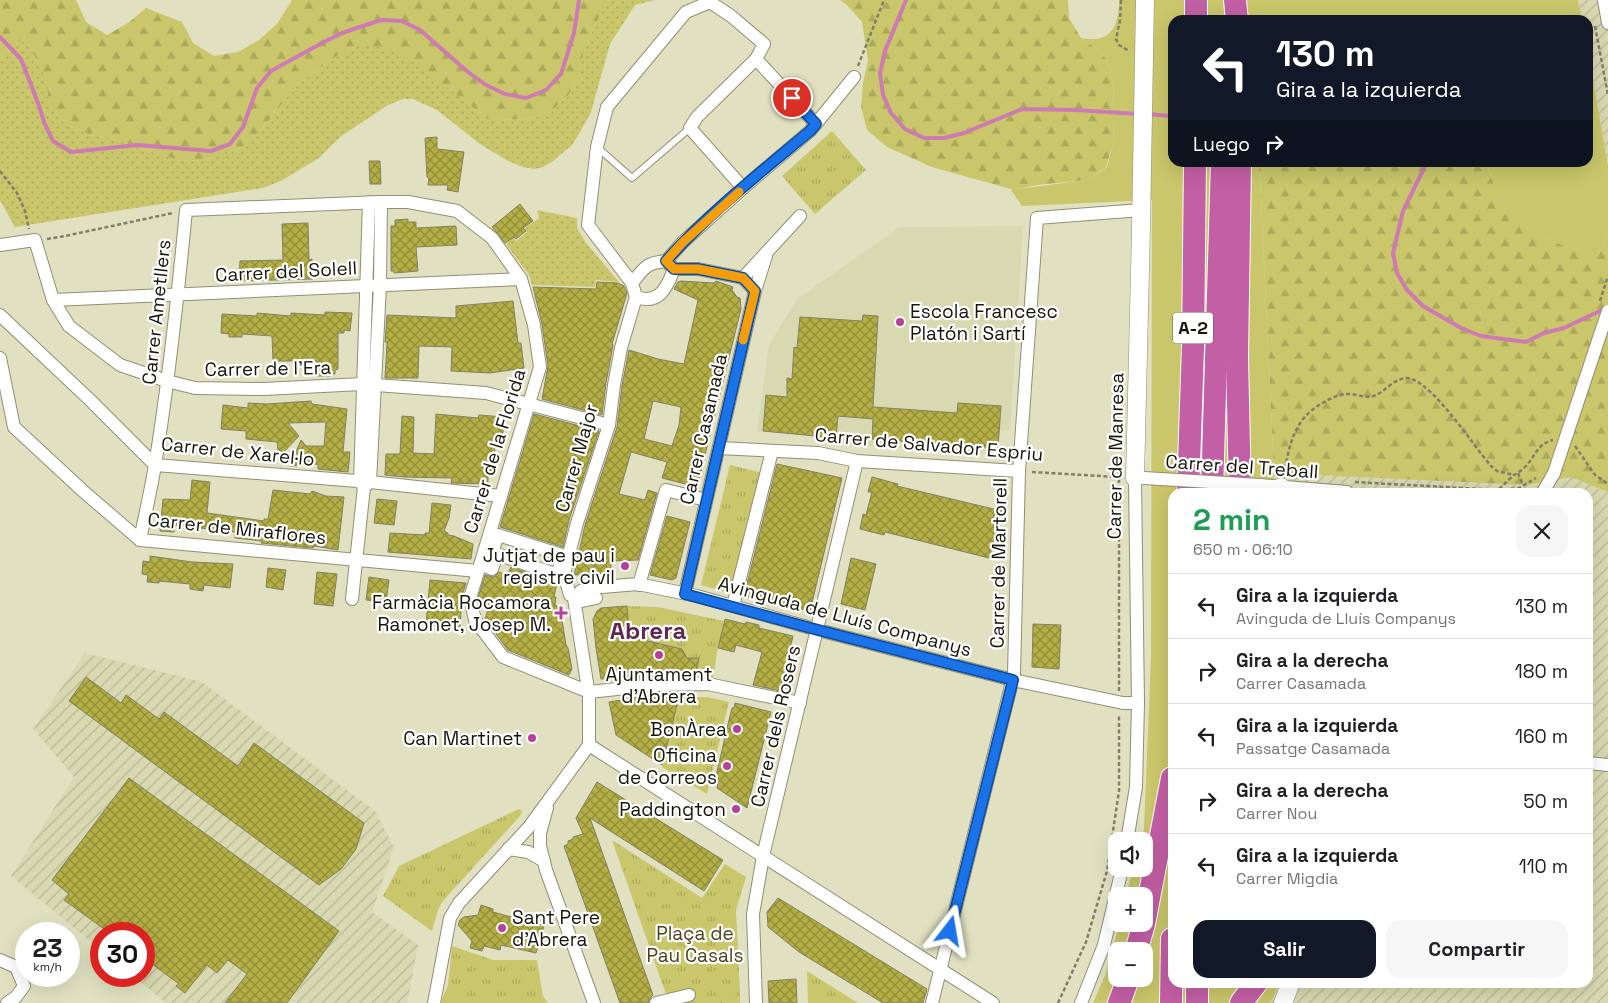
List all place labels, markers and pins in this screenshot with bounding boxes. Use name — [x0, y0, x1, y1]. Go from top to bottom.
pin — [771, 77, 813, 119]
place label: Escola Francesc Platón i Sartí — [910, 299, 1058, 346]
marker: Escola Francesc Platón i Sartí — [894, 316, 906, 328]
place label: Jutjat de pau i registre civil — [483, 543, 615, 590]
marker: Jutjat de pau i registre civil — [619, 560, 631, 572]
place label: Farmàcia Rocamora Ramonet, Josep M. — [372, 590, 551, 637]
marker: Farmàcia Rocamora Ramonet, Josep M. — [555, 607, 567, 619]
marker: Ajuntament d'Abrera — [653, 649, 665, 661]
place label: Ajuntament d'Abrera — [606, 662, 713, 709]
place label: BonÀrea — [650, 717, 727, 742]
marker: BonÀrea — [731, 723, 743, 735]
place label: Can Martinet — [403, 726, 522, 751]
marker: Can Martinet — [526, 732, 538, 744]
place label: Oficina de Correos — [618, 743, 717, 790]
marker: Oficina de Correos — [721, 760, 733, 772]
place label: Paddington — [619, 797, 726, 822]
marker: Paddington — [730, 803, 742, 815]
place label: Sant Pere d'Abrera — [512, 905, 600, 952]
marker: Sant Pere d'Abrera — [496, 922, 508, 934]

